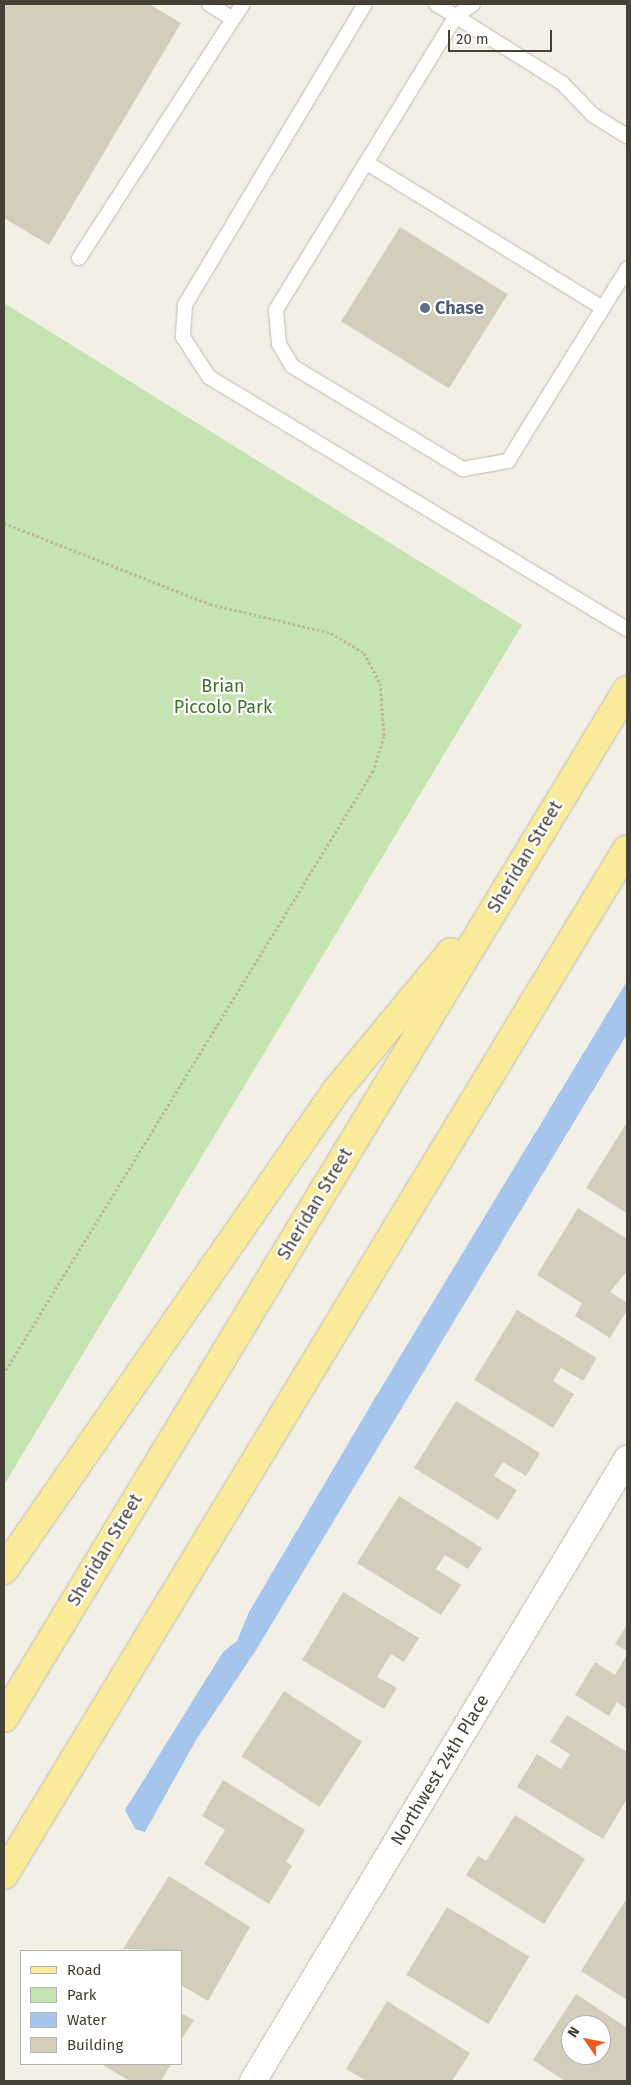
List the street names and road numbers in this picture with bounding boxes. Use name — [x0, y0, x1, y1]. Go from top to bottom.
street label: Sheridan Street — [483, 797, 567, 917]
street label: Sheridan Street — [273, 1144, 357, 1264]
street label: Sheridan Street — [63, 1490, 147, 1610]
street label: Northwest 24th Place — [386, 1691, 494, 1849]

